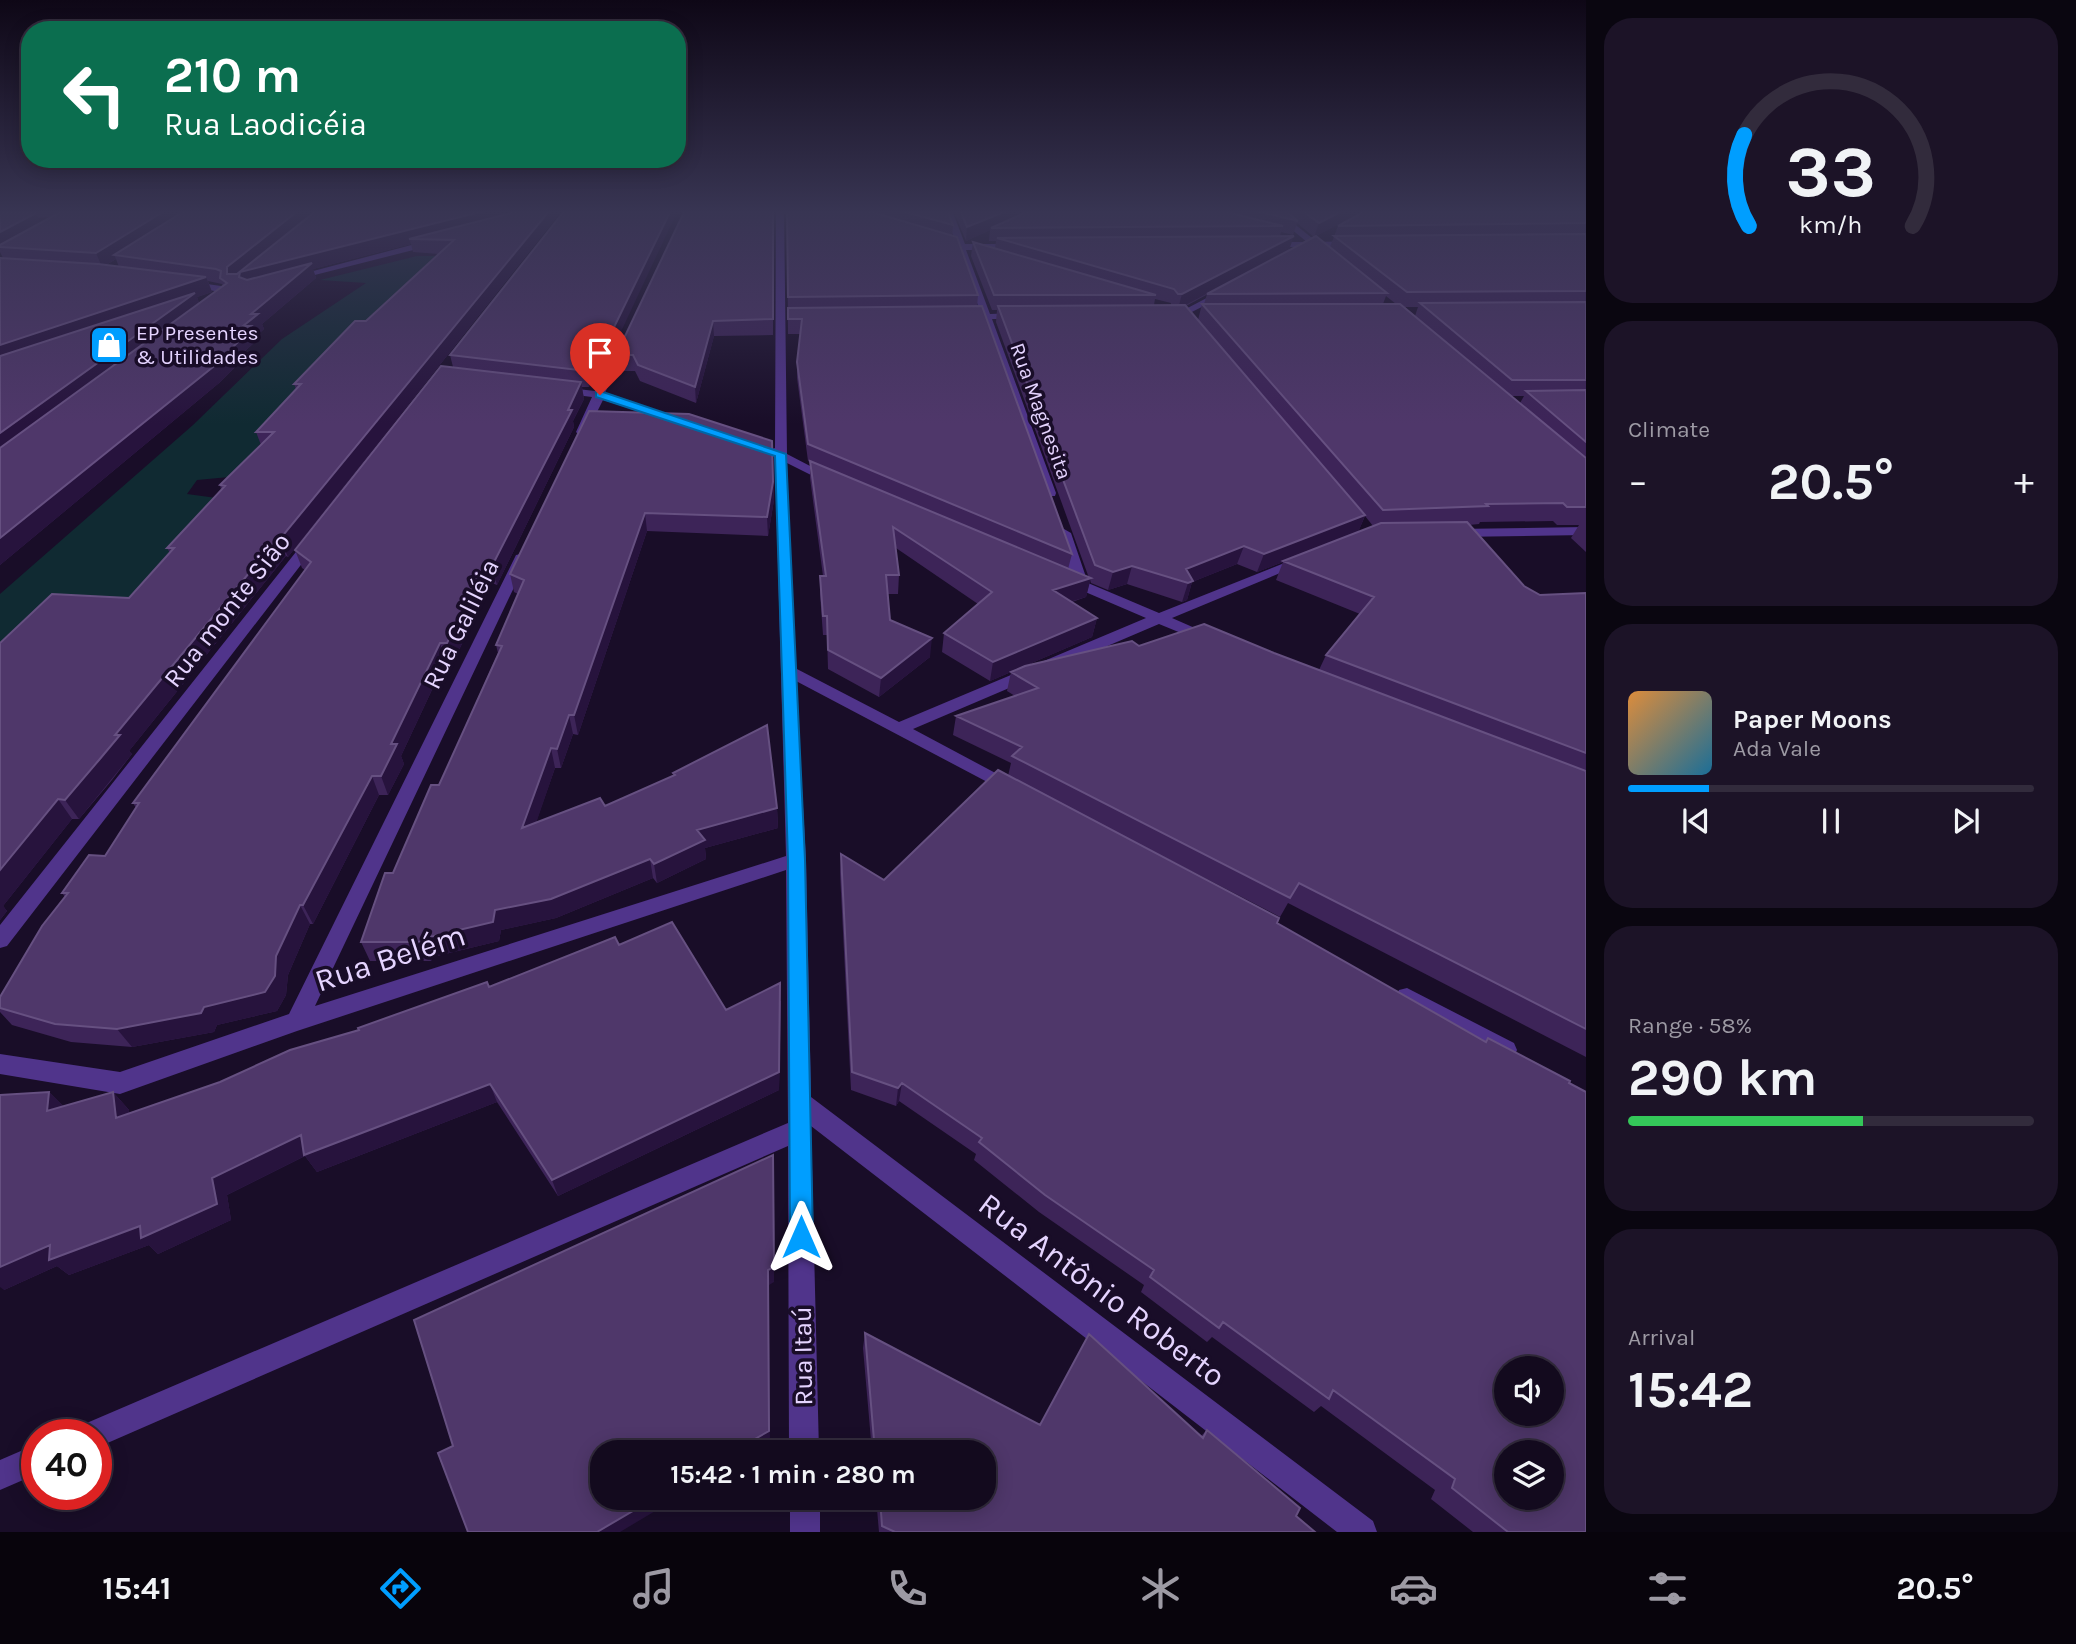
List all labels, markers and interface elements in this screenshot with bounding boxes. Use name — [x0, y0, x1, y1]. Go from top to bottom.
text: 210 m — [164, 47, 301, 104]
icon: left — [49, 49, 140, 140]
text: Rua Laodicéia — [164, 106, 367, 143]
text: 33 — [1786, 130, 1876, 215]
text: km/h — [1799, 210, 1863, 239]
place label: EP Presentes & Utilidades — [136, 321, 259, 369]
pin — [570, 323, 630, 395]
shop icon: EP Presentes & Utilidades — [88, 324, 130, 366]
icon: arrive — [581, 334, 619, 372]
street label: Rua Magnesita — [1005, 339, 1077, 483]
text: Climate — [1628, 416, 1710, 443]
text: 20.5° — [1768, 451, 1894, 512]
text: − — [1628, 459, 1648, 504]
text: + — [2014, 459, 2034, 504]
street label: Rua monte Sião — [157, 527, 297, 693]
street label: Rua Galiléia — [416, 554, 506, 694]
text: Paper Moons — [1733, 704, 1892, 735]
text: Ada Vale — [1733, 735, 1821, 762]
icon: previous — [1677, 802, 1715, 840]
icon: pause — [1812, 802, 1850, 840]
icon: next — [1947, 802, 1985, 840]
street label: Rua Belém — [310, 916, 470, 1000]
text: Range · 58% — [1628, 1012, 1752, 1039]
text: 290 km — [1628, 1047, 1817, 1108]
street label: Rua Antônio Roberto — [972, 1185, 1232, 1395]
position arrow — [764, 1200, 838, 1274]
street label: Rua Itaú — [787, 1306, 819, 1406]
text: Arrival — [1628, 1324, 1695, 1351]
map controls — [1494, 1356, 1564, 1510]
button: sound — [1494, 1356, 1564, 1426]
text: 15:42 — [1628, 1359, 1753, 1420]
speed limit sign: 40 — [21, 1419, 112, 1510]
button: layers — [1494, 1440, 1564, 1510]
text: 15:42 · 1 min · 280 m — [670, 1459, 916, 1490]
icon: directions — [376, 1564, 425, 1613]
icon: music — [629, 1564, 678, 1613]
icon: phone — [883, 1564, 932, 1613]
icon: climate — [1136, 1564, 1185, 1613]
icon: car — [1389, 1564, 1438, 1613]
icon: filters — [1643, 1564, 1692, 1613]
text: 15:41 — [102, 1570, 171, 1607]
text: 20.5° — [1896, 1570, 1974, 1607]

